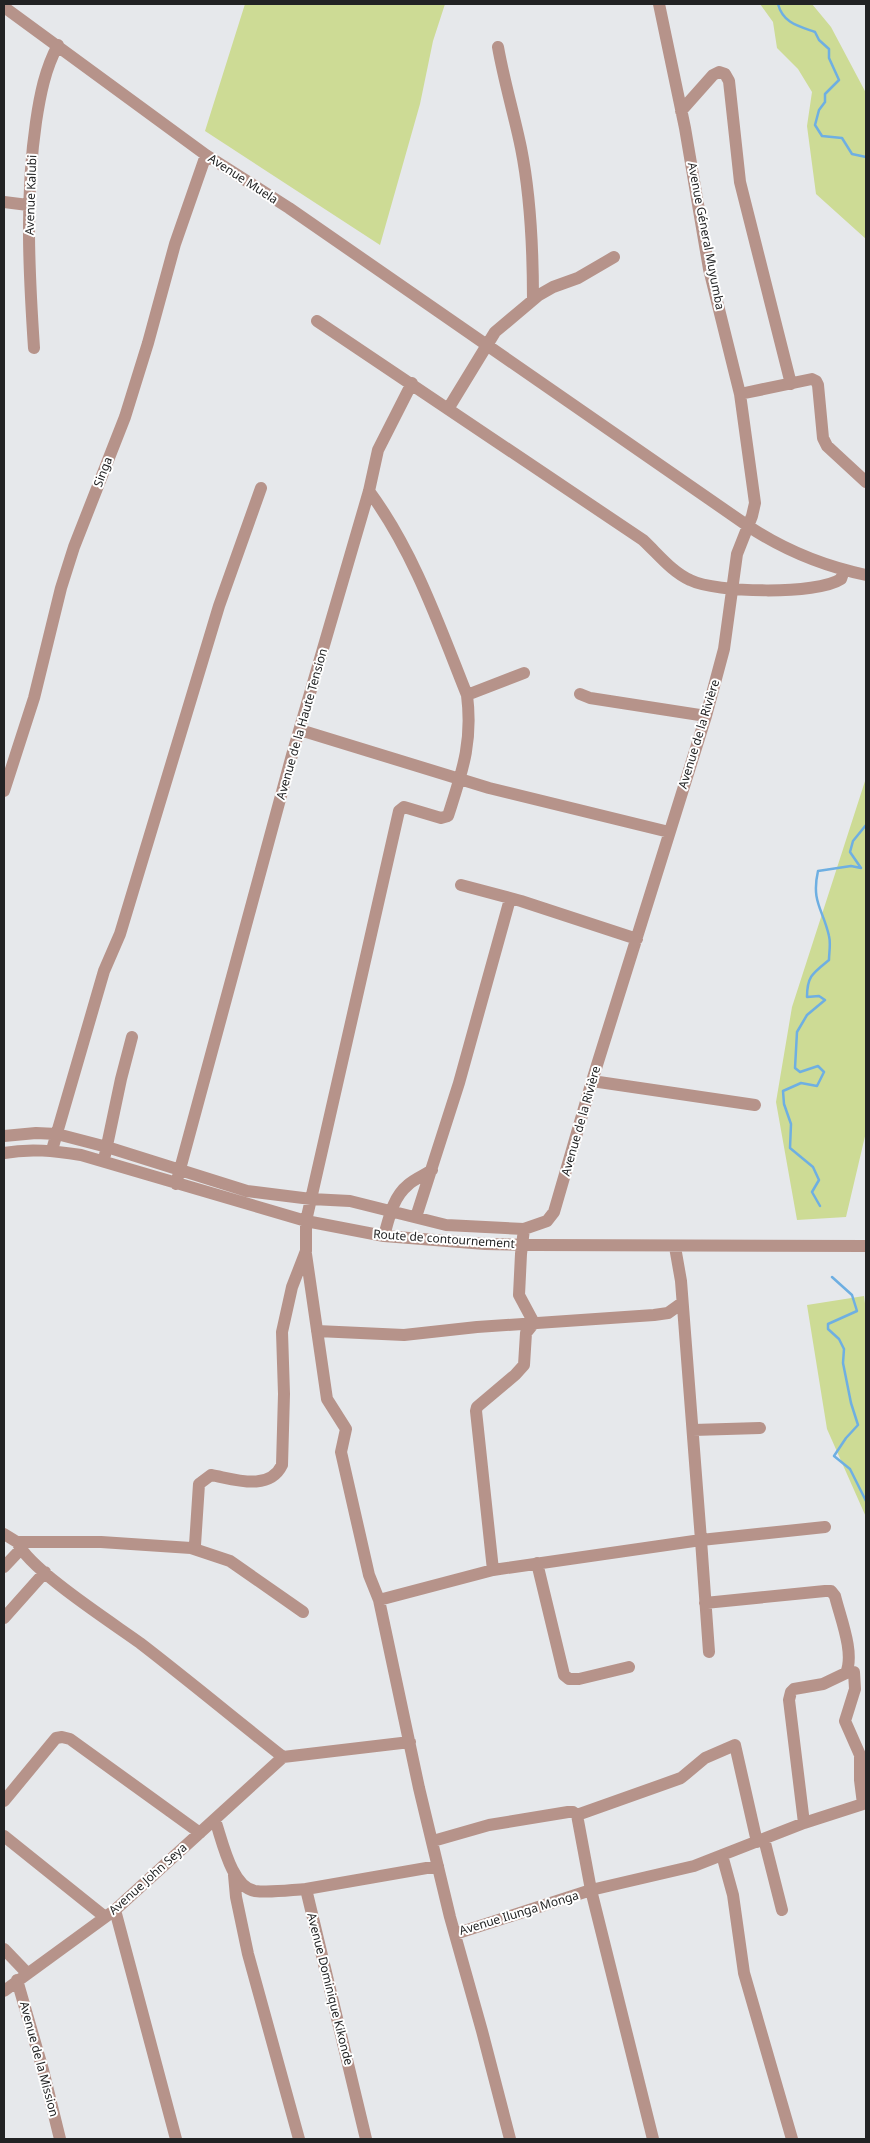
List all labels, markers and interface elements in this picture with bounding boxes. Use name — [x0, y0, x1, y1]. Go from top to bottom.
street label: Avenue Muela — [205, 150, 282, 208]
street label: Avenue Kalubi — [21, 155, 40, 235]
street label: Avenue Géneral Muyumba — [684, 161, 729, 311]
street label: Singa — [89, 454, 116, 489]
street label: Avenue de la Haute Tension — [272, 646, 331, 801]
street label: Avenue de la Rivière — [674, 677, 723, 791]
street label: Avenue de la Rivière — [557, 1064, 604, 1178]
street label: Route de contournement — [373, 1225, 516, 1252]
street label: Avenue John Seya — [105, 1839, 190, 1918]
street label: Avenue Ilunga Monga — [457, 1886, 581, 1939]
street label: Avenue Dominique Kikonde — [303, 1911, 358, 2067]
street label: Avenue de la Mission — [16, 1999, 63, 2118]

